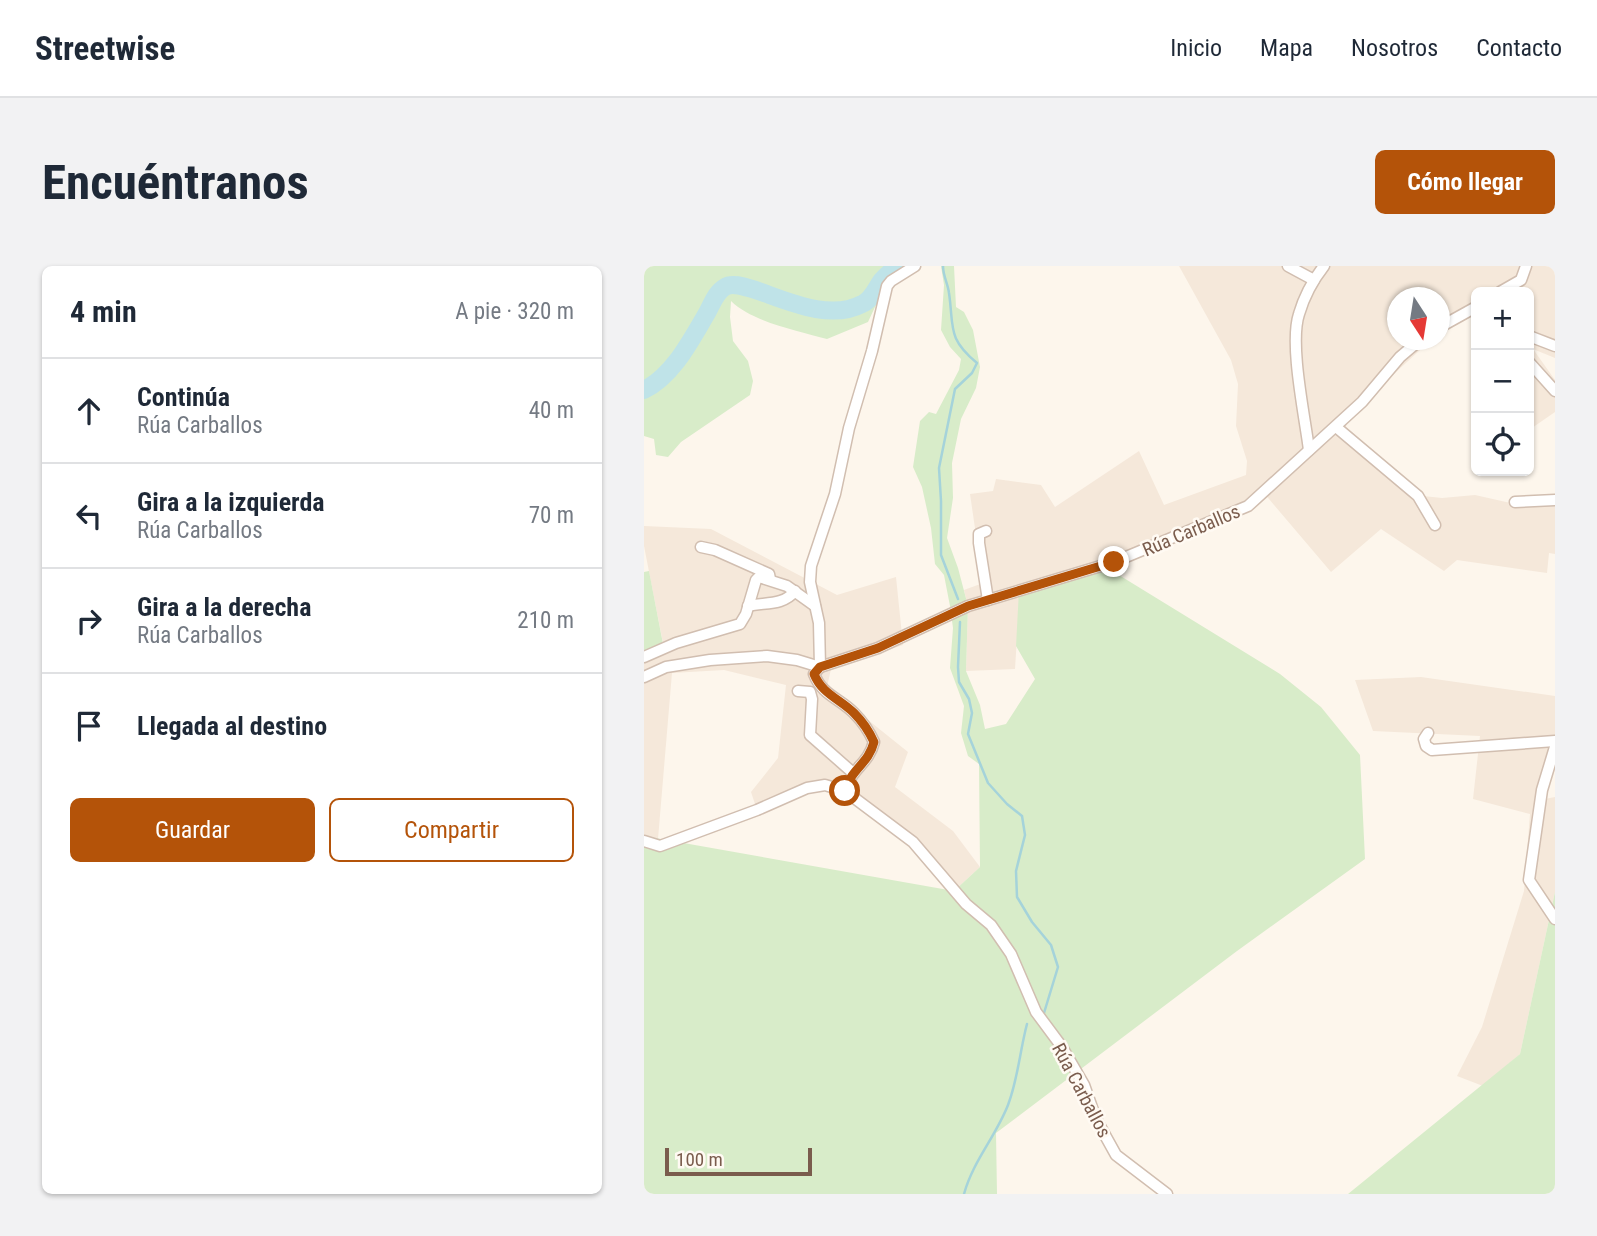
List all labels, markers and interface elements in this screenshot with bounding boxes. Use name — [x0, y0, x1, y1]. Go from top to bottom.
text: Streetwise — [35, 29, 175, 68]
text: Inicio — [1170, 34, 1222, 62]
text: Mapa — [1260, 34, 1313, 62]
text: Nosotros — [1351, 34, 1438, 62]
text: Contacto — [1476, 34, 1562, 62]
button: Cómo llegar — [1375, 150, 1555, 214]
text: Encuéntranos — [42, 154, 309, 211]
north arrow — [1387, 287, 1450, 350]
map controls — [1471, 287, 1534, 476]
button: + — [1471, 287, 1534, 350]
text: 4 min — [70, 294, 137, 329]
text: A pie · 320 m — [455, 298, 574, 325]
button: − — [1471, 350, 1534, 413]
text: Continúa — [137, 382, 230, 412]
icon: ahead — [70, 392, 108, 430]
text: 40 m — [529, 397, 574, 424]
text: Rúa Carballos — [137, 412, 263, 439]
button: locate — [1471, 413, 1534, 476]
text: Gira a la izquierda — [137, 487, 325, 517]
icon: left — [70, 497, 108, 535]
street label: Rúa Carballos — [1139, 500, 1243, 561]
text: 70 m — [529, 502, 574, 529]
text: Rúa Carballos — [137, 517, 263, 544]
route end — [1098, 546, 1129, 577]
text: Gira a la derecha — [137, 592, 311, 622]
icon: right — [70, 602, 108, 640]
text: 210 m — [517, 607, 574, 634]
text: Rúa Carballos — [137, 622, 263, 649]
icon: arrive — [70, 707, 108, 745]
text: Llegada al destino — [137, 711, 327, 741]
route start — [829, 775, 860, 806]
button: Guardar — [70, 798, 315, 862]
button: Compartir — [329, 798, 574, 862]
street label: Rúa Carballos — [1047, 1039, 1116, 1141]
scale bar — [665, 1145, 812, 1177]
text: 100 m — [676, 1148, 723, 1171]

